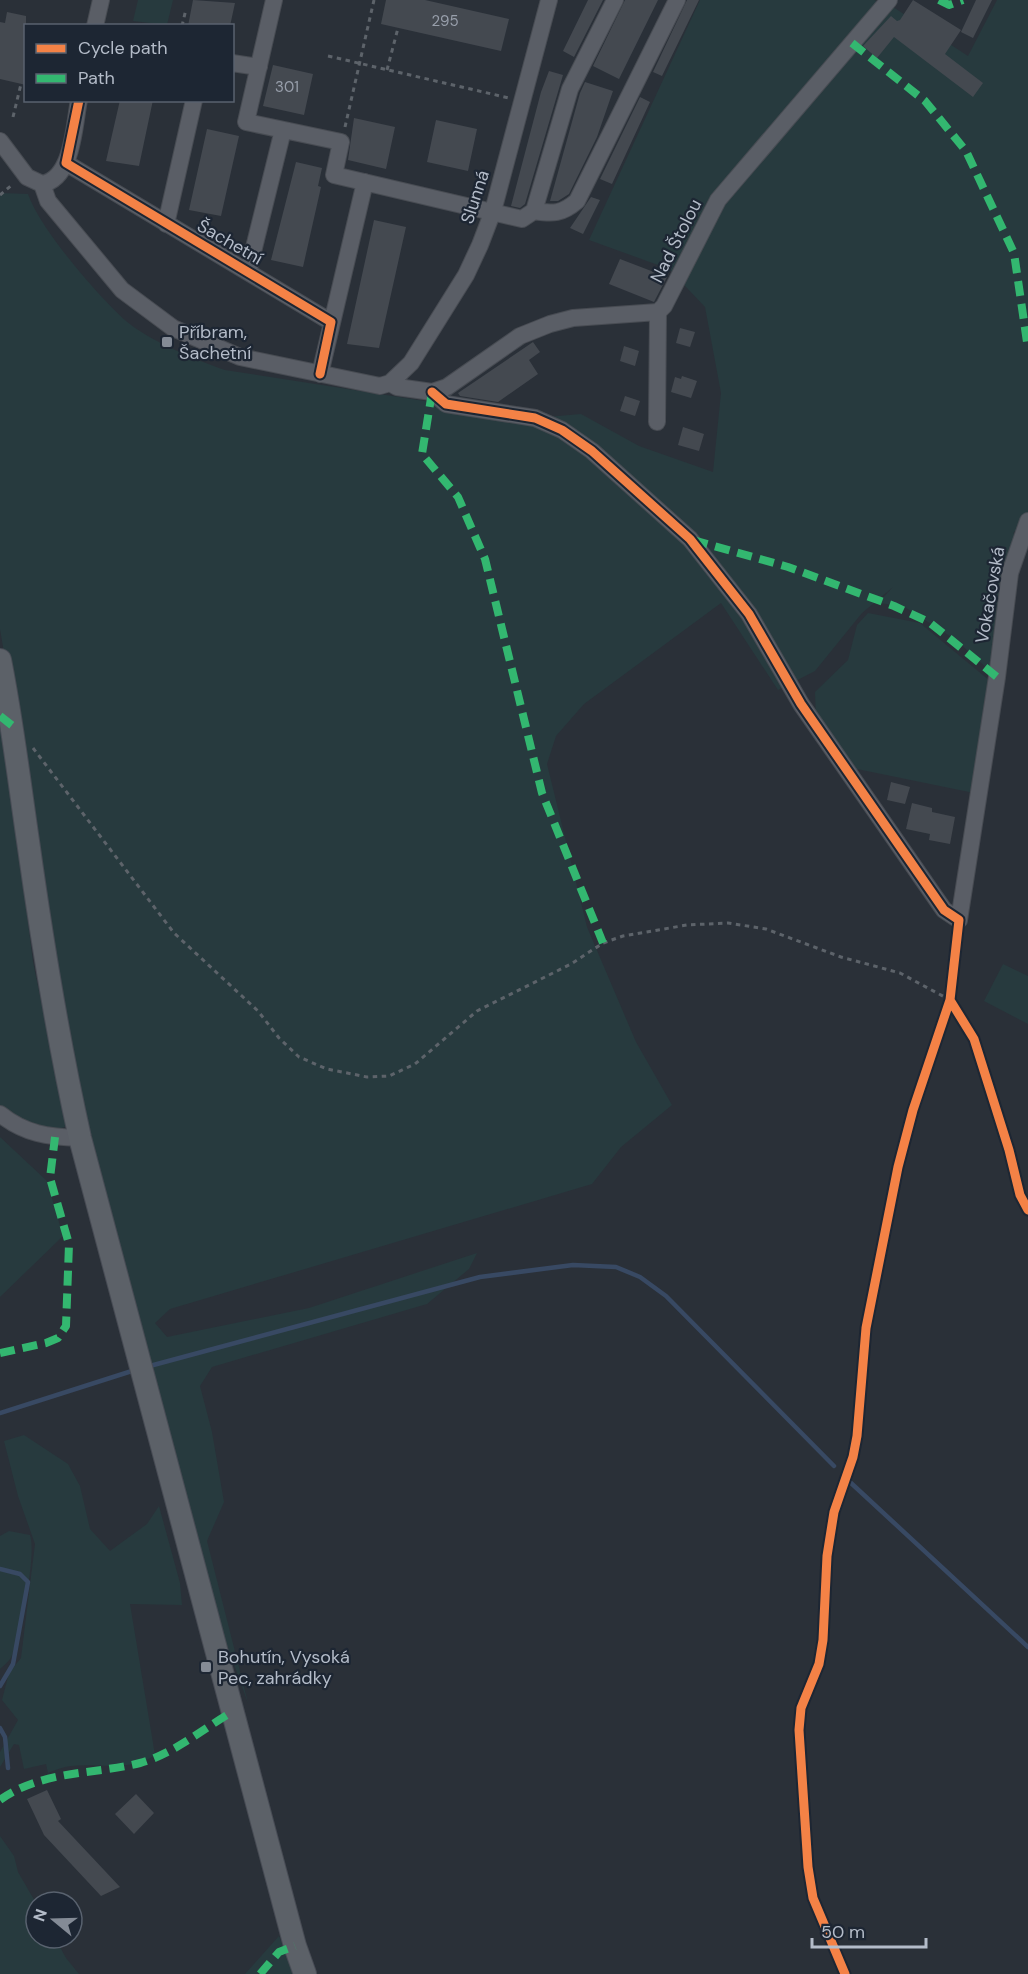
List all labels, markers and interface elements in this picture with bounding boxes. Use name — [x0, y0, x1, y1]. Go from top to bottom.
house number: 295 — [431, 11, 459, 31]
legend — [24, 24, 234, 102]
text: Cycle path — [78, 36, 168, 60]
text: Path — [78, 66, 115, 90]
house number: 301 — [275, 77, 299, 97]
street label: Slunná — [455, 167, 495, 227]
street label: Nad Štolou — [645, 195, 707, 287]
street label: Šachetní — [193, 214, 267, 270]
place label: Příbram, Šachetní — [179, 320, 251, 365]
marker: Příbram, Šachetní — [160, 335, 174, 349]
street label: Vokačovská — [970, 545, 1010, 645]
place label: Bohutín, Vysoká Pec, zahrádky — [218, 1645, 350, 1690]
marker: Bohutín, Vysoká Pec, zahrádky — [199, 1660, 213, 1674]
north arrow — [24, 1890, 84, 1950]
text: N — [28, 1906, 52, 1924]
scale bar — [812, 1911, 926, 1949]
text: 50 m — [821, 1920, 865, 1944]

